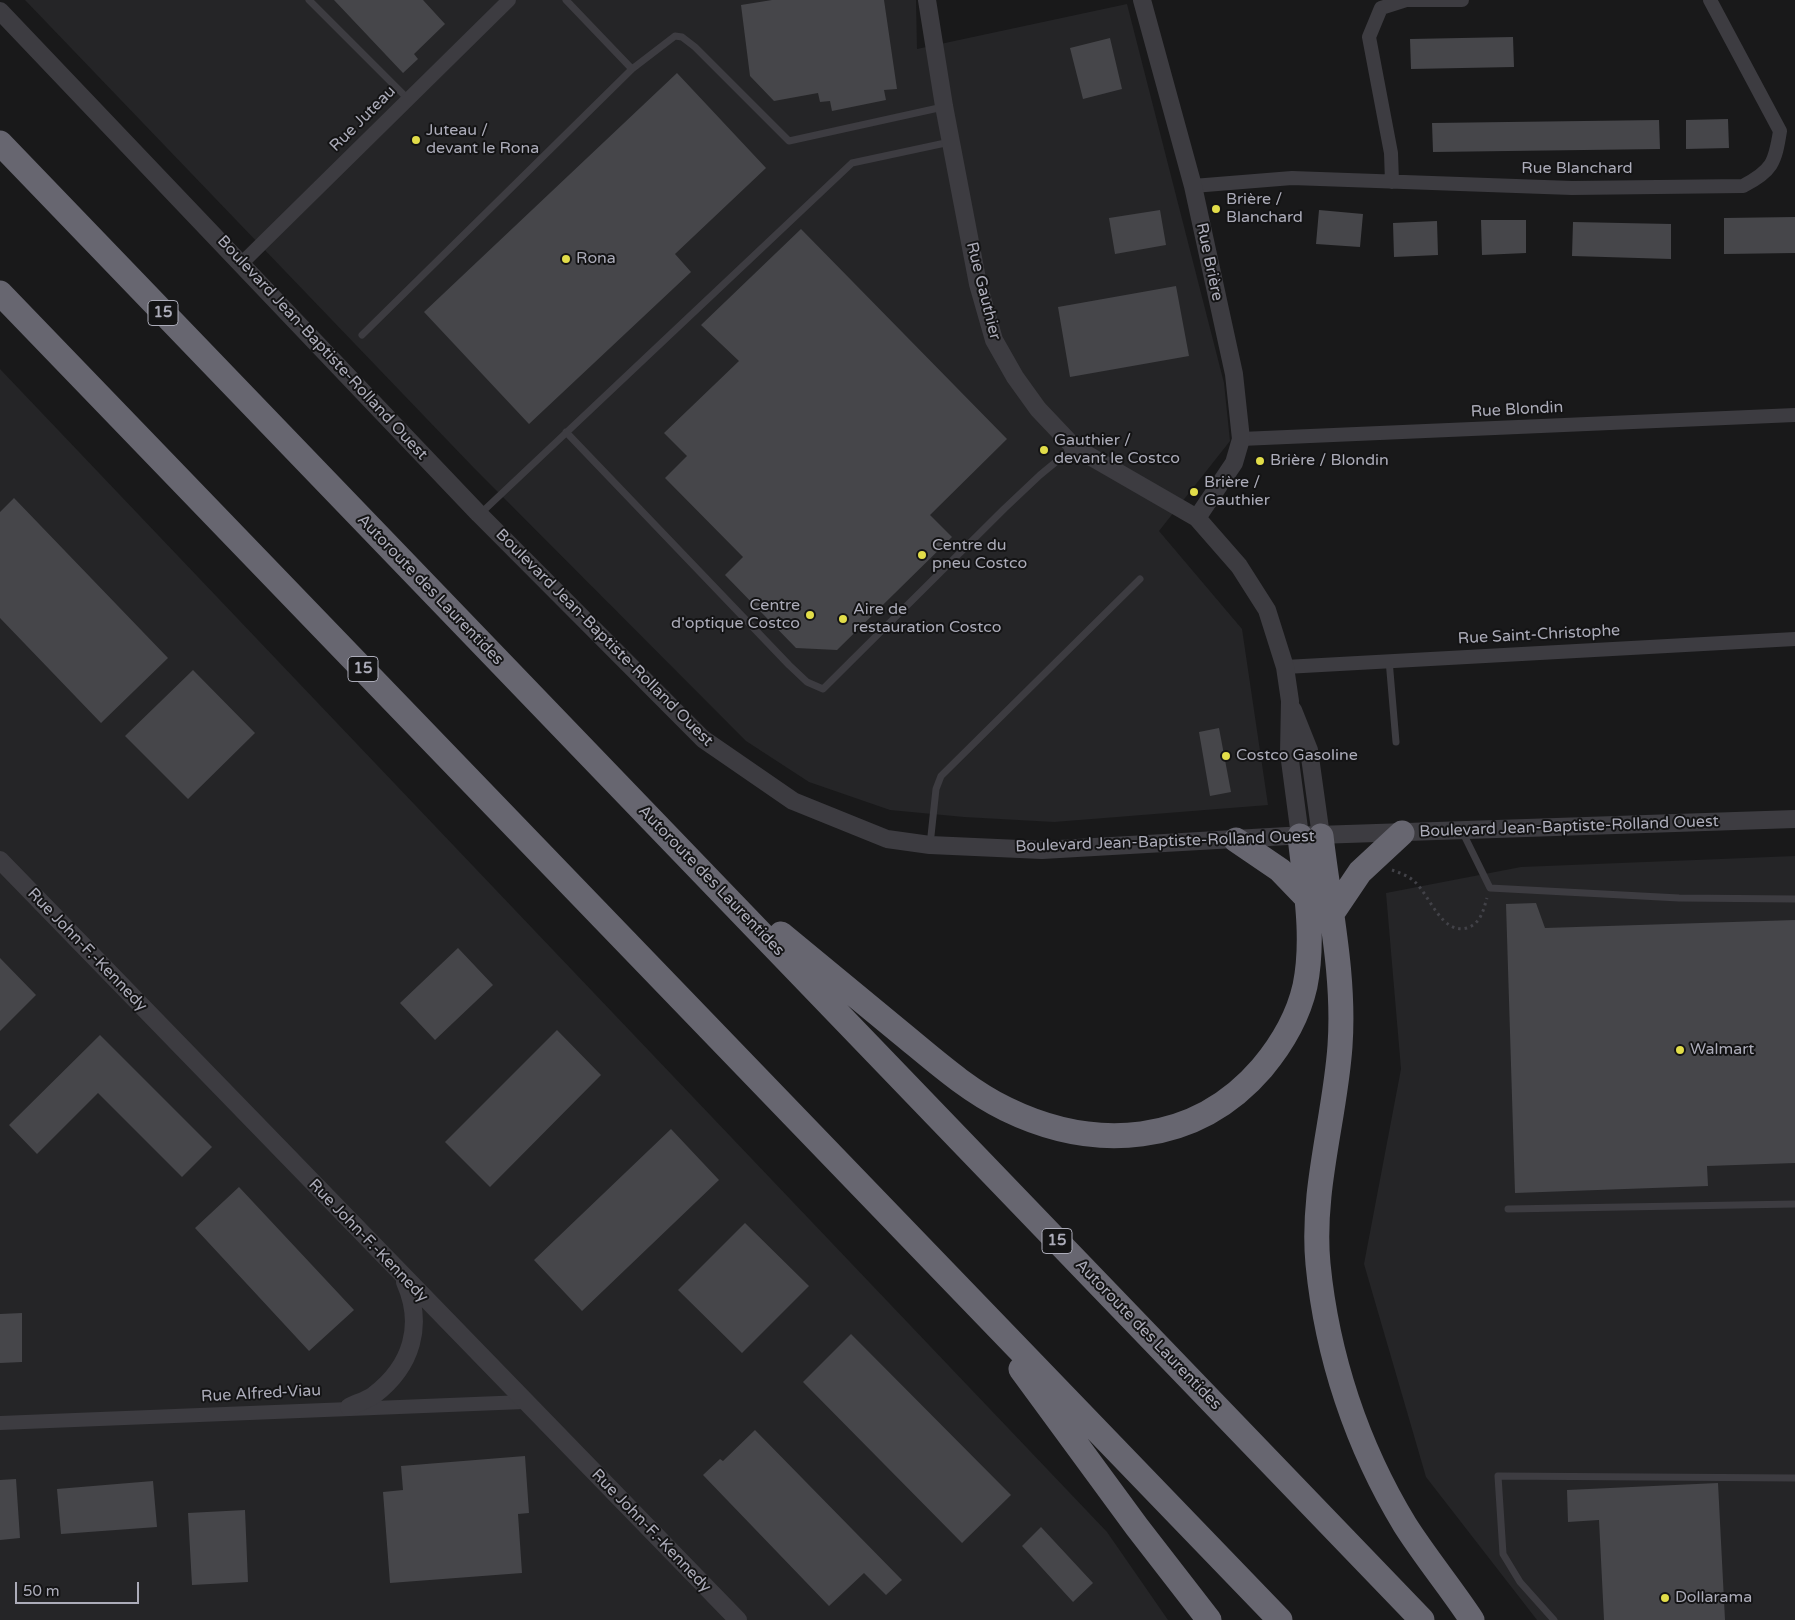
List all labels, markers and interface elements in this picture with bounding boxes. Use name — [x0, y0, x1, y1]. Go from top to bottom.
street label: Rue Juteau — [326, 82, 400, 156]
place label: Juteau / devant le Rona — [426, 121, 539, 159]
marker: Juteau / devant le Rona — [410, 134, 422, 146]
street label: Rue Blanchard — [1521, 159, 1633, 179]
place label: Brière / Blanchard — [1226, 190, 1303, 228]
marker: Brière / Blanchard — [1210, 203, 1222, 215]
street label: Rue Brière — [1191, 221, 1227, 303]
street label: Boulevard Jean-Baptiste-Rolland Ouest — [213, 232, 431, 464]
street label: Rue Gauthier — [962, 240, 1004, 342]
place label: Rona — [576, 249, 616, 269]
marker: Rona — [560, 253, 572, 265]
road number: 15 — [148, 300, 178, 326]
street label: Rue Blondin — [1470, 398, 1564, 422]
place label: Gauthier / devant le Costco — [1054, 431, 1180, 469]
marker: Gauthier / devant le Costco — [1038, 444, 1050, 456]
place label: Brière / Blondin — [1270, 451, 1389, 471]
marker: Brière / Blondin — [1254, 455, 1266, 467]
place label: Brière / Gauthier — [1204, 473, 1270, 511]
marker: Brière / Gauthier — [1188, 486, 1200, 498]
street label: Autoroute des Laurentides — [353, 511, 507, 669]
street label: Boulevard Jean-Baptiste-Rolland Ouest — [491, 525, 717, 751]
place label: Centre du pneu Costco — [932, 536, 1027, 574]
marker: Centre du pneu Costco — [916, 549, 928, 561]
place label: Centre d'optique Costco — [671, 596, 800, 634]
place label: Aire de restauration Costco — [853, 600, 1001, 638]
marker: Centre d'optique Costco — [804, 609, 816, 621]
marker: Aire de restauration Costco — [837, 613, 849, 625]
street label: Rue Saint-Christophe — [1457, 621, 1621, 649]
road number: 15 — [348, 656, 378, 682]
place label: Costco Gasoline — [1236, 746, 1358, 766]
marker: Costco Gasoline — [1220, 750, 1232, 762]
street label: Autoroute des Laurentides — [634, 802, 788, 960]
street label: Boulevard Jean-Baptiste-Rolland Ouest — [1419, 812, 1719, 842]
street label: Boulevard Jean-Baptiste-Rolland Ouest — [1015, 827, 1315, 857]
street label: Rue John-F.-Kennedy — [23, 884, 151, 1016]
place label: Walmart — [1690, 1040, 1754, 1060]
marker: Walmart — [1674, 1044, 1686, 1056]
street label: Rue John-F.-Kennedy — [304, 1175, 432, 1307]
road number: 15 — [1042, 1228, 1072, 1254]
street label: Autoroute des Laurentides — [1071, 1256, 1225, 1414]
street label: Rue Alfred-Viau — [201, 1381, 321, 1407]
street label: Rue John-F.-Kennedy — [587, 1465, 715, 1597]
scale bar — [18, 1572, 141, 1604]
text: 50 m — [23, 1582, 60, 1600]
place label: Dollarama — [1675, 1588, 1752, 1608]
marker: Dollarama — [1659, 1592, 1671, 1604]

